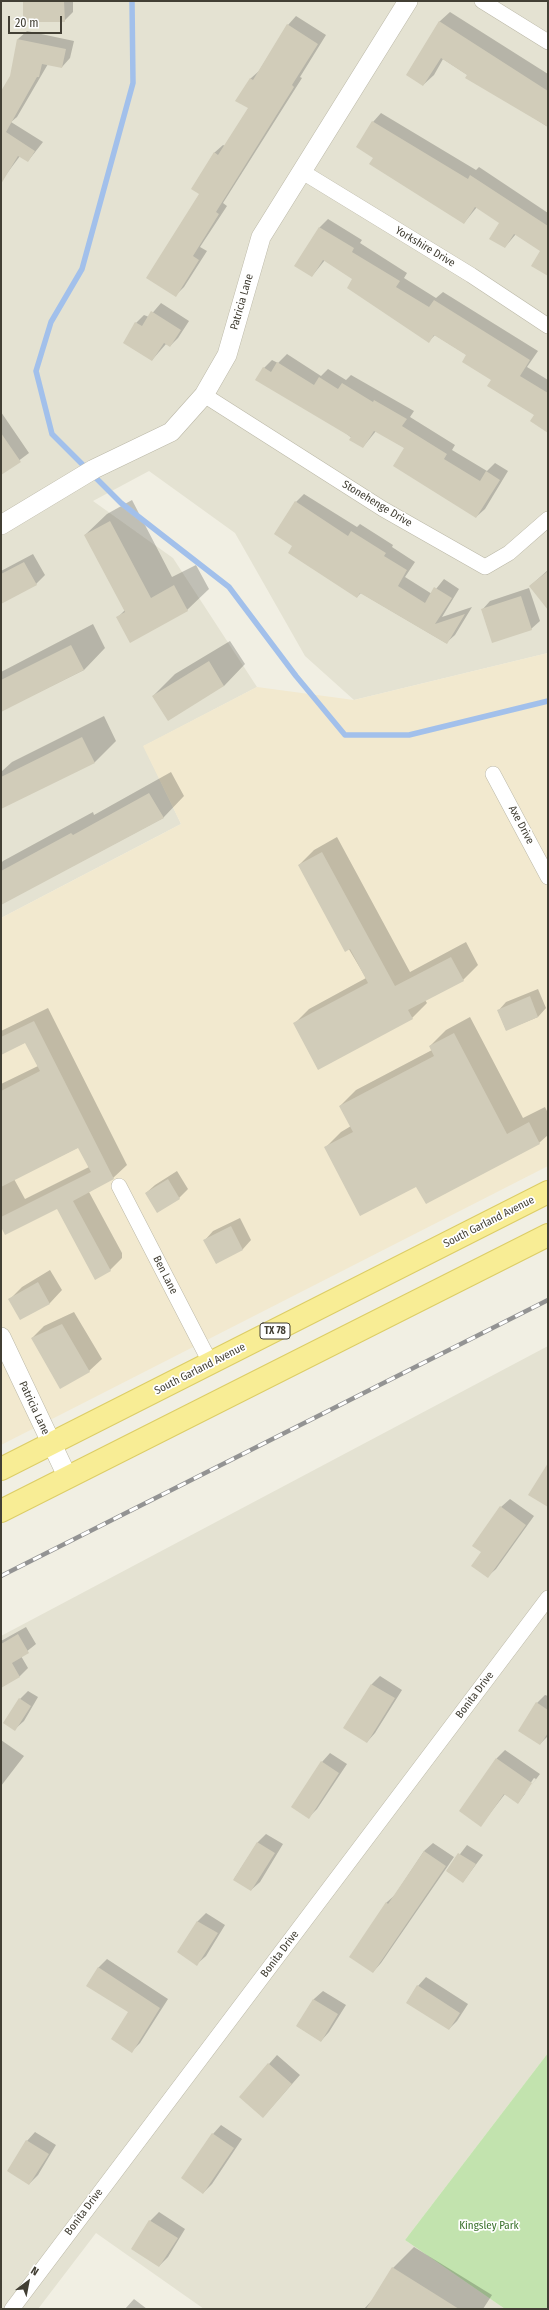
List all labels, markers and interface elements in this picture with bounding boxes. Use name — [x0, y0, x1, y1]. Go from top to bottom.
scale bar — [10, 8, 64, 34]
text: 20 m — [15, 16, 39, 30]
street label: Yorkshire Drive — [393, 224, 457, 270]
street label: Patricia Lane — [228, 272, 256, 332]
street label: Stonehenge Drive — [340, 478, 414, 530]
street label: Axe Drive — [505, 803, 537, 847]
street label: South Garland Avenue — [441, 1193, 537, 1251]
street label: Ben Lane — [150, 1254, 180, 1296]
road number: TX 78 — [260, 1323, 290, 1339]
street label: South Garland Avenue — [152, 1340, 248, 1398]
street label: Patricia Lane — [16, 1379, 52, 1437]
street label: Bonita Drive — [453, 1669, 497, 1721]
street label: Bonita Drive — [258, 1928, 302, 1980]
street label: Bonita Drive — [62, 2186, 106, 2238]
park label: Kingsley Park — [459, 2219, 519, 2233]
north arrow — [8, 2262, 48, 2302]
text: N — [28, 2264, 41, 2279]

